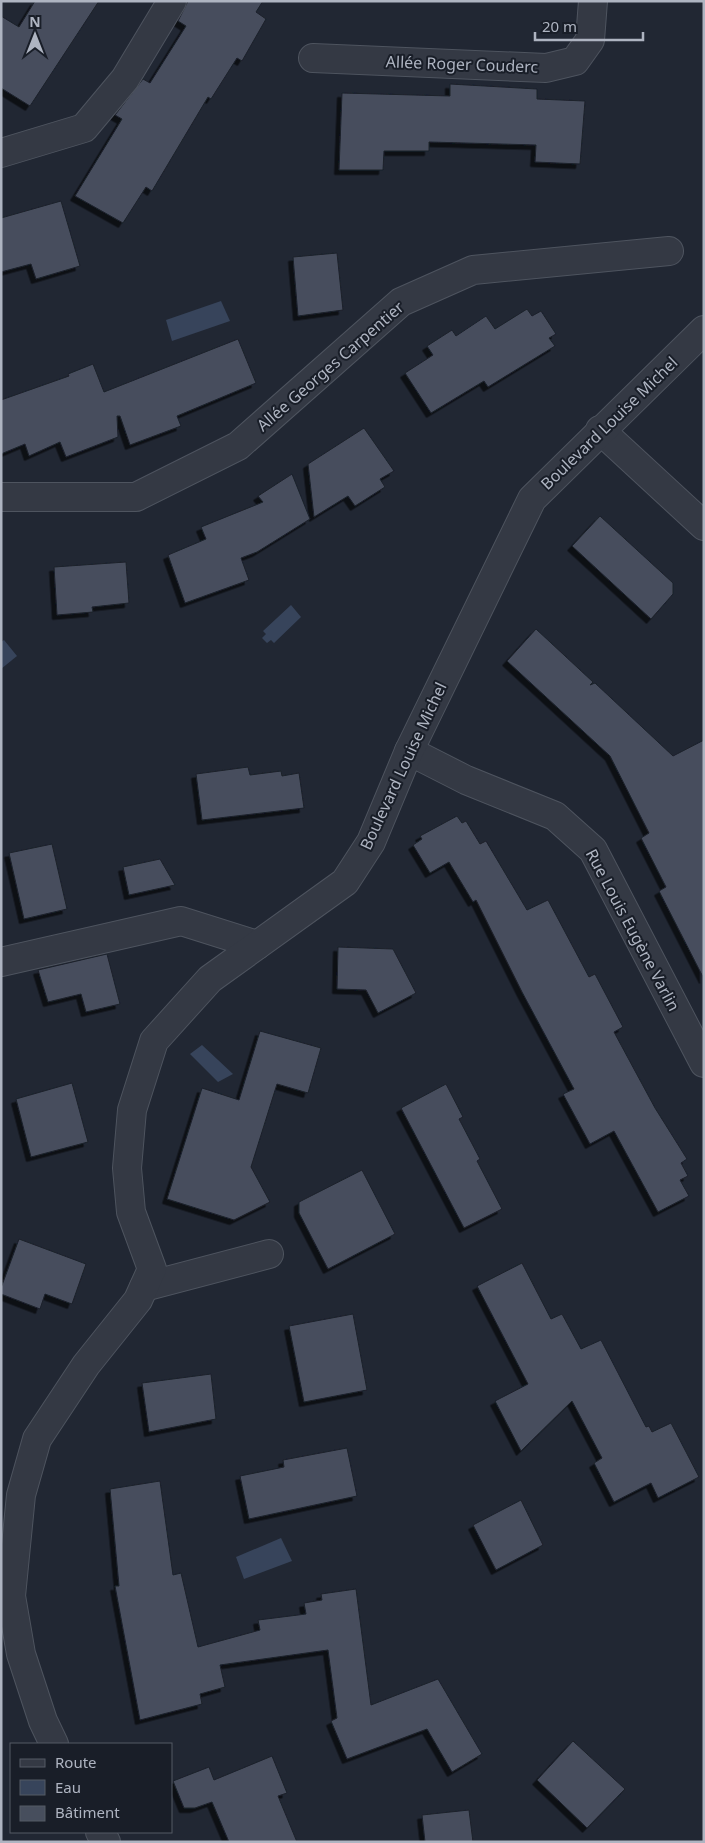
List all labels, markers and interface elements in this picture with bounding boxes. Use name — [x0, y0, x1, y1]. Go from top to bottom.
north arrow — [10, 10, 60, 60]
scale bar — [535, 10, 642, 42]
text: N — [29, 12, 41, 31]
text: 20 m — [542, 16, 577, 36]
street label: Allée Roger Couderc — [385, 50, 539, 78]
street label: Allée Georges Carpentier — [252, 296, 409, 436]
street label: Boulevard Louise Michel — [536, 352, 682, 494]
street label: Boulevard Louise Michel — [354, 679, 452, 853]
street label: Rue Louis Eugène Varlin — [581, 845, 685, 1015]
legend — [10, 1743, 172, 1833]
text: Route — [55, 1752, 97, 1772]
text: Eau — [55, 1777, 81, 1797]
text: Bâtiment — [55, 1802, 120, 1822]

